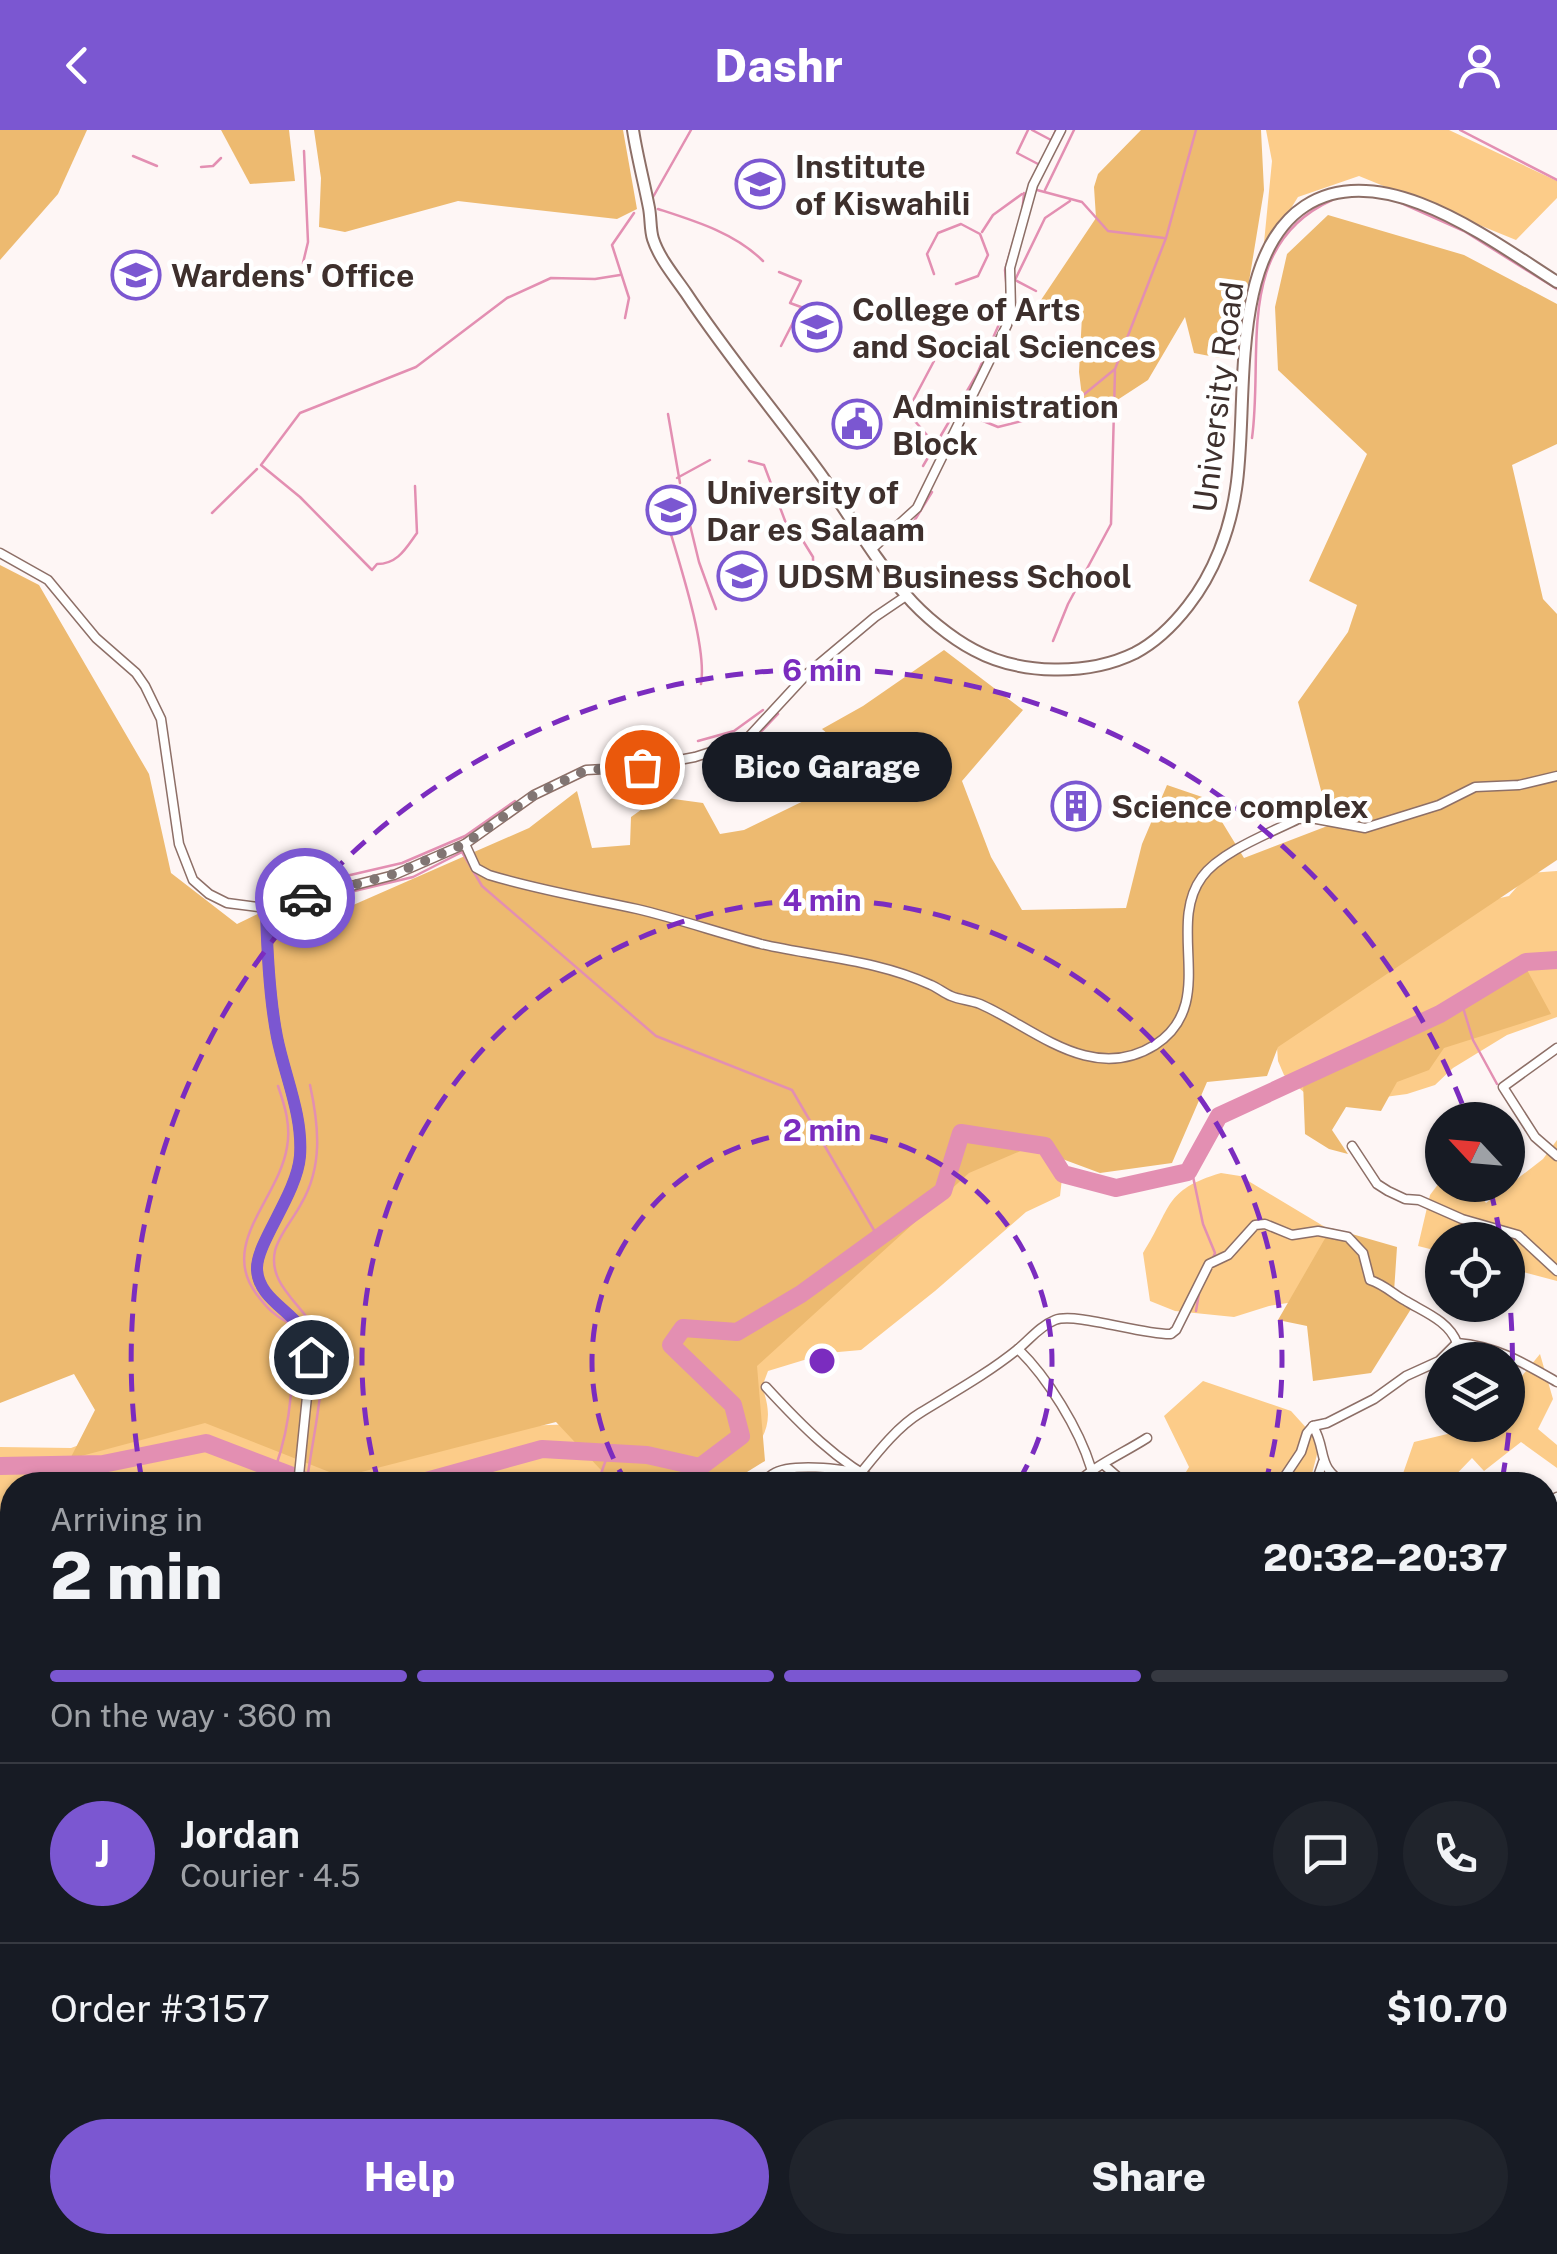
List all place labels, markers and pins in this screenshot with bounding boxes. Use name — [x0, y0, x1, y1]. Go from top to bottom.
place label: Institute of Kiswahili — [795, 148, 970, 222]
school or university icon: Institute of Kiswahili — [734, 158, 786, 210]
school or university icon: Wardens' Office — [110, 249, 162, 301]
place label: Wardens' Office — [171, 257, 414, 294]
place label: College of Arts and Social Sciences — [852, 291, 1156, 365]
school or university icon: College of Arts and Social Sciences — [791, 301, 843, 353]
place label: Administration Block — [892, 388, 1119, 462]
public building icon: Administration Block — [831, 398, 883, 450]
place label: University of Dar es Salaam — [706, 474, 925, 548]
school or university icon: University of Dar es Salaam — [645, 484, 697, 536]
school or university icon: UDSM Business School — [716, 550, 768, 602]
place label: UDSM Business School — [777, 558, 1132, 595]
pin — [600, 725, 685, 810]
callout: Bico Garage — [702, 732, 952, 802]
building icon: Science complex — [1050, 780, 1102, 832]
place label: Science complex — [1111, 788, 1369, 825]
pin — [269, 1315, 354, 1400]
centre of rings — [804, 1343, 840, 1379]

